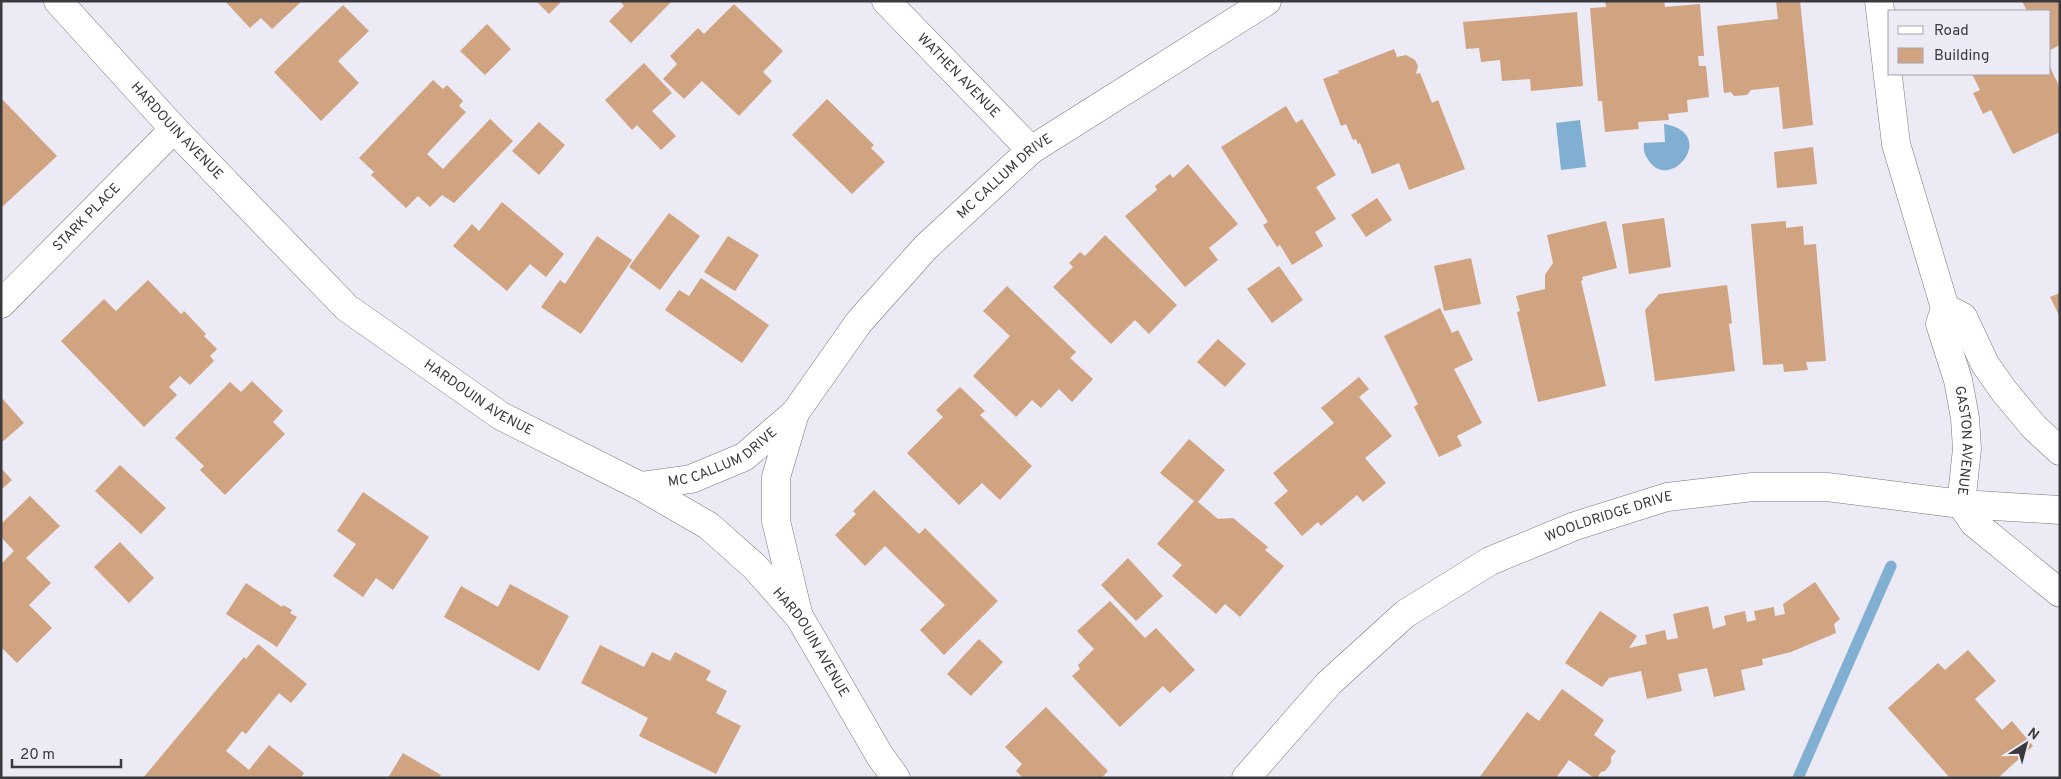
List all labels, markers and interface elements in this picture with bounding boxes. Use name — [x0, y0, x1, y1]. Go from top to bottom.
legend — [1888, 10, 2051, 75]
text: Road — [1934, 22, 1969, 41]
street label: WATHEN AVENUE — [914, 30, 1003, 121]
text: Building — [1934, 47, 1989, 66]
street label: HARDOUIN AVENUE — [127, 78, 227, 183]
street label: MC CALLUM DRIVE — [953, 130, 1056, 223]
street label: STARK PLACE — [49, 180, 124, 255]
street label: HARDOUIN AVENUE — [420, 356, 536, 439]
street label: GASTON AVENUE — [1951, 384, 1976, 496]
street label: MC CALLUM DRIVE — [667, 424, 780, 491]
street label: WOOLDRIDGE DRIVE — [1542, 488, 1673, 546]
street label: HARDOUIN AVENUE — [769, 584, 852, 700]
north arrow — [2001, 719, 2051, 769]
text: N — [2024, 725, 2042, 745]
scale bar — [12, 736, 121, 768]
text: 20 m — [20, 746, 55, 765]

